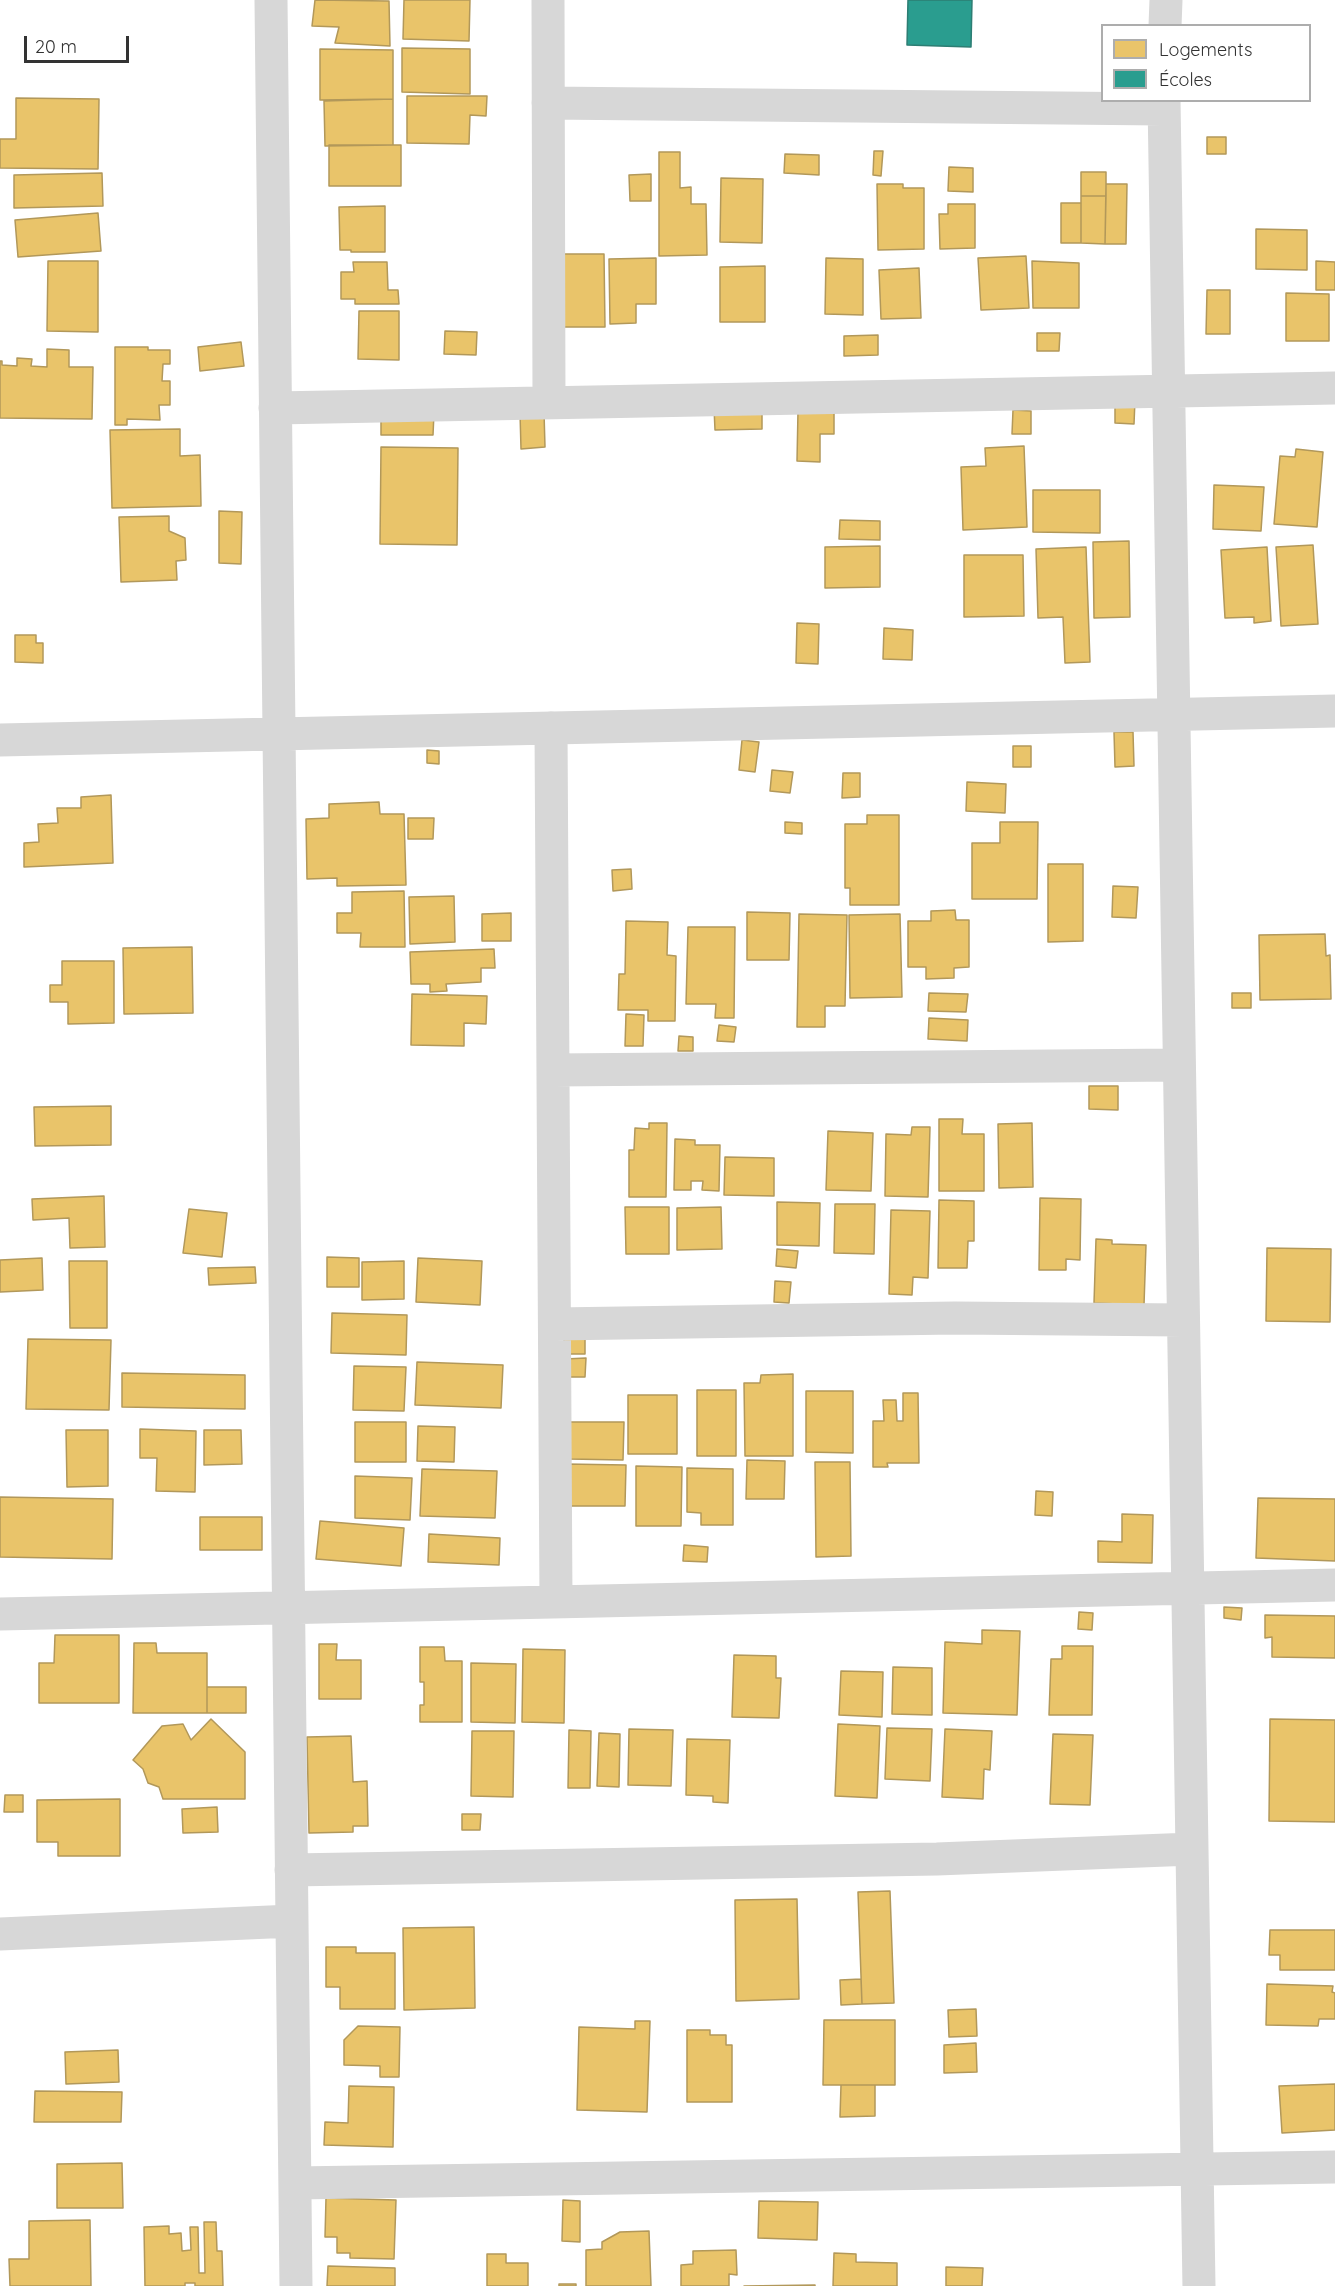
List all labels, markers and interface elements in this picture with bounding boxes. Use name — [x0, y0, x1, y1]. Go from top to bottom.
scale bar — [27, 24, 132, 62]
legend — [1101, 24, 1311, 102]
text: 20 m — [35, 35, 77, 58]
text: Logements — [1159, 38, 1252, 61]
text: Écoles — [1159, 68, 1212, 91]

